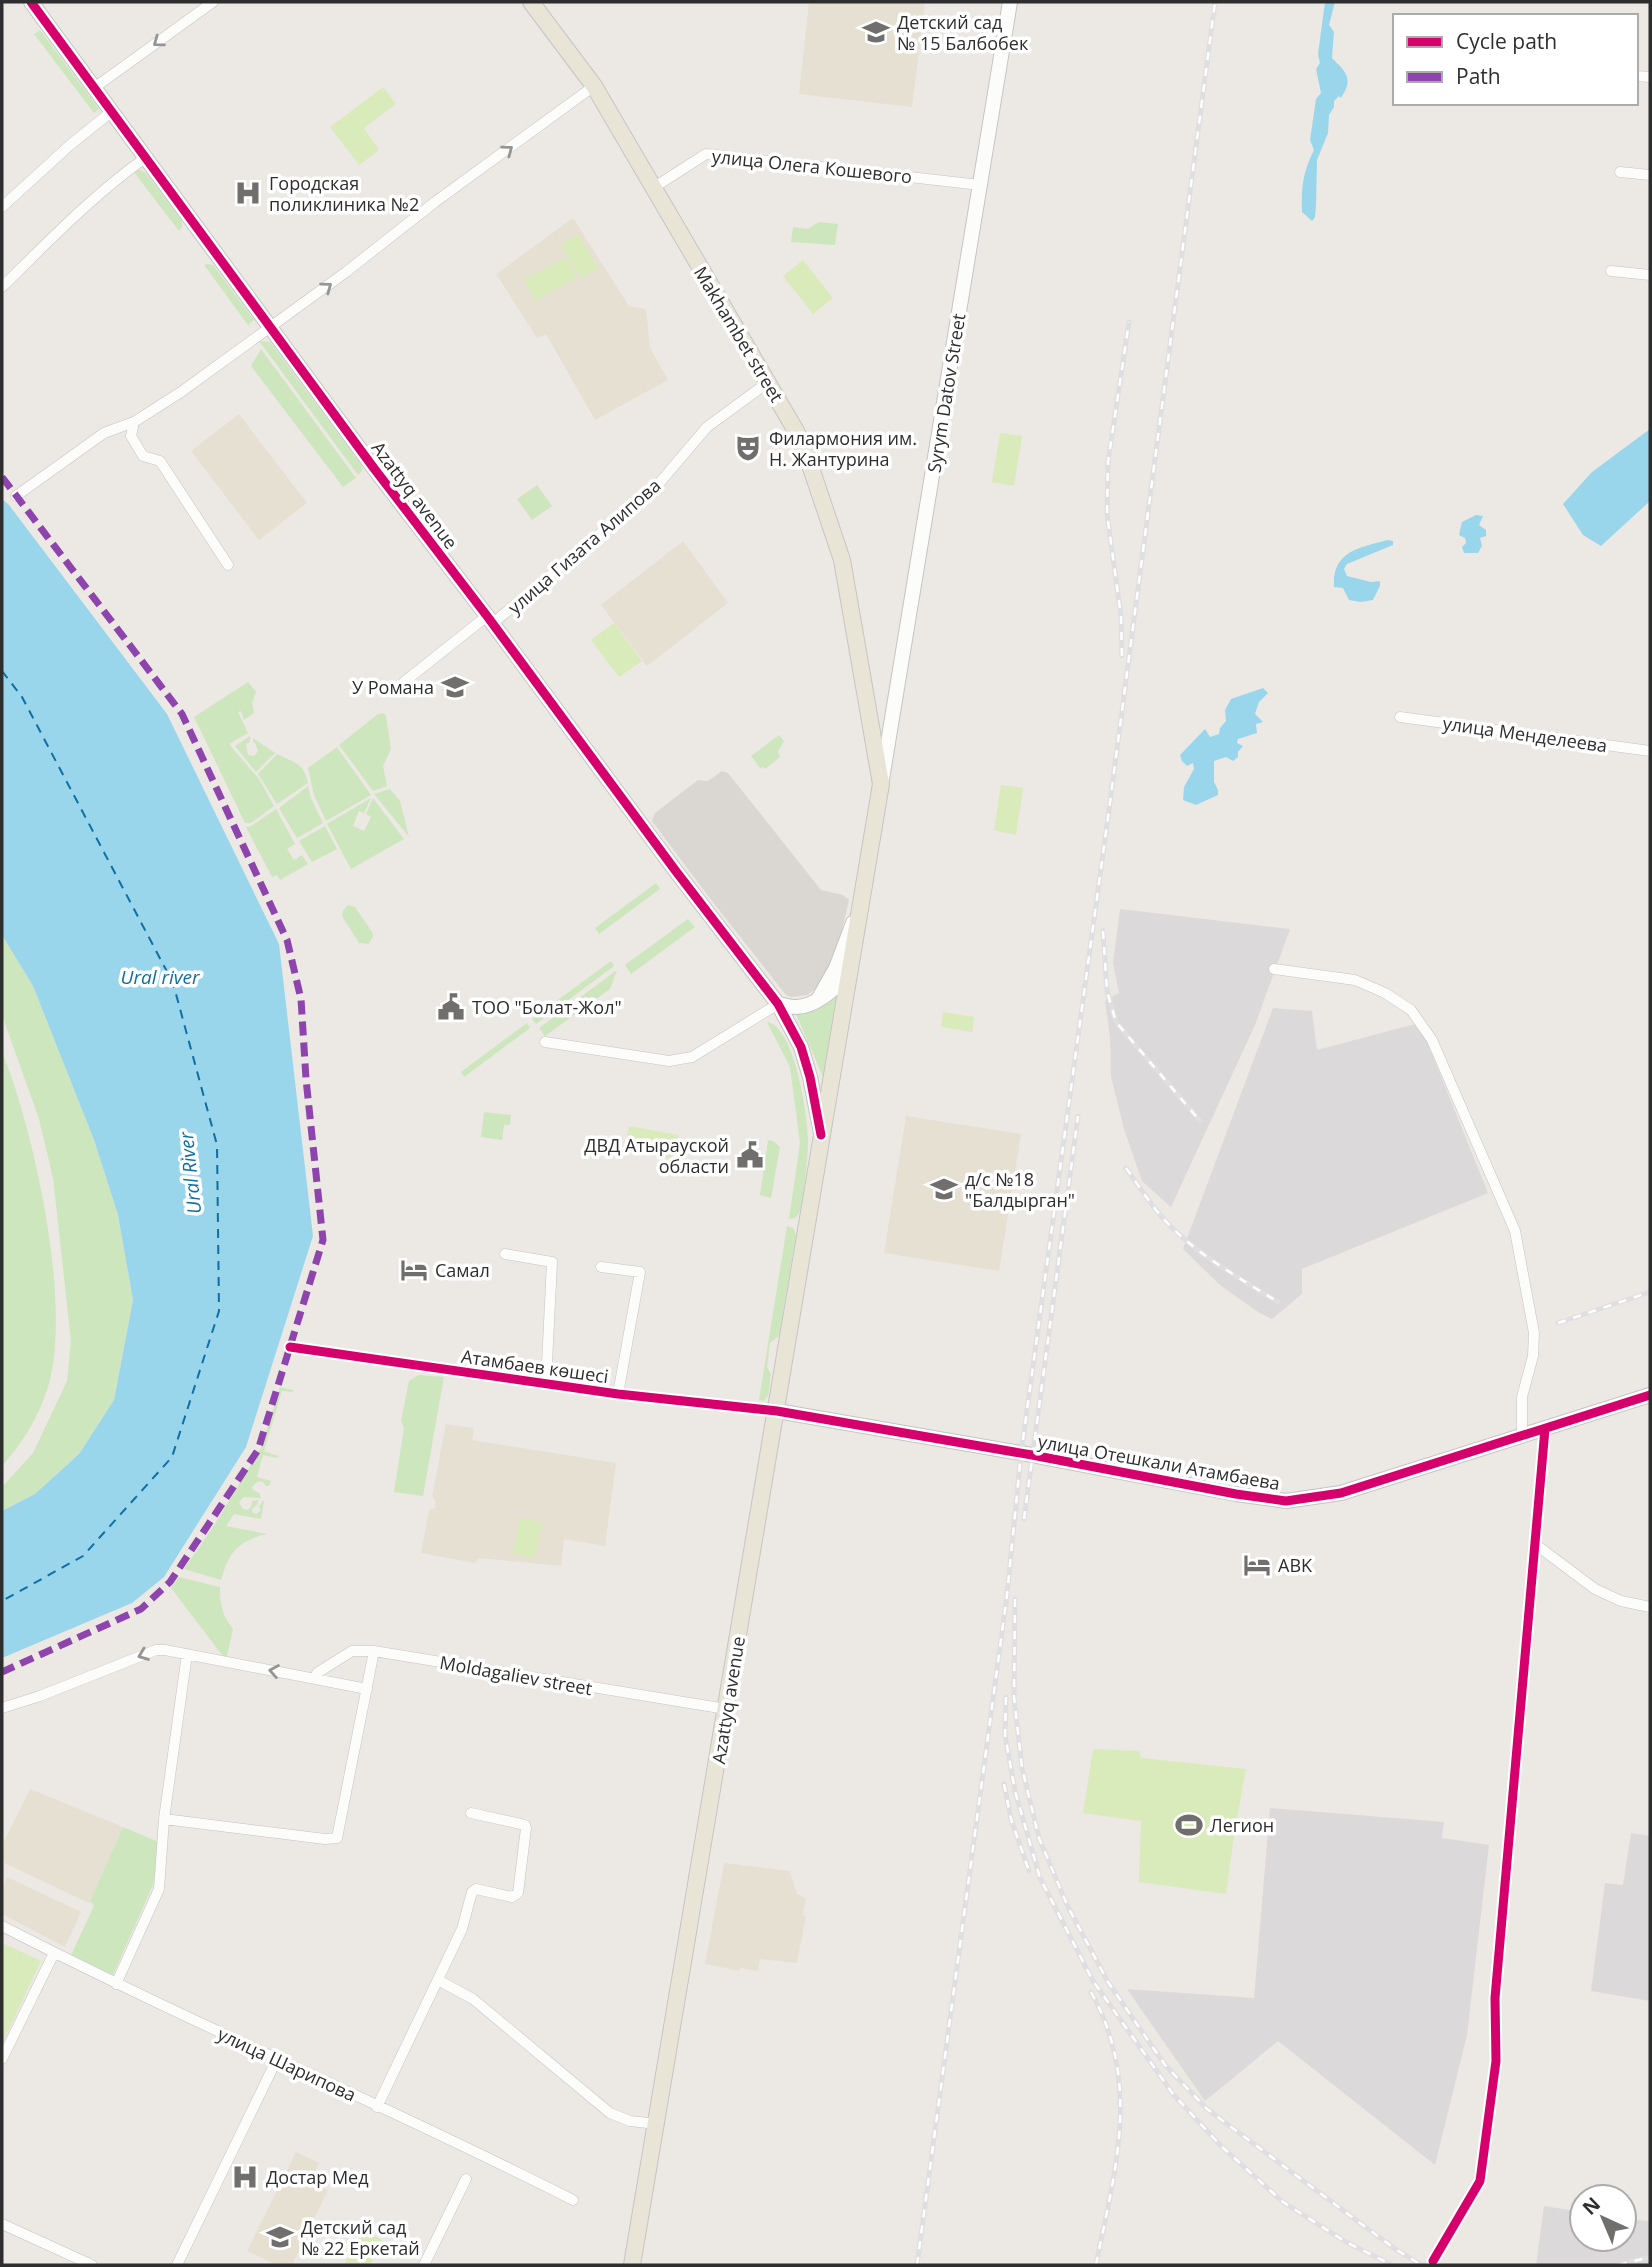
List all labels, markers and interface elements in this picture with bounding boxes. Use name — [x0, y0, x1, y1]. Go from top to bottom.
place label: Детский сад № 15 Балбобек — [897, 10, 1029, 55]
legend — [1393, 14, 1638, 105]
school or university icon: Детский сад № 15 Балбобек — [861, 17, 891, 47]
text: Cycle path — [1456, 27, 1557, 55]
one-way arrow — [153, 34, 166, 46]
text: Path — [1456, 62, 1501, 90]
street label: улица Олега Кошевого — [711, 144, 913, 188]
one-way arrow — [500, 146, 513, 158]
place label: Городская поликлиника №2 — [269, 171, 419, 216]
hospital icon: Городская поликлиника №2 — [233, 178, 263, 208]
street label: Makhambet street — [689, 262, 789, 406]
one-way arrow — [319, 283, 331, 295]
street label: Syrym Datov Street — [922, 312, 970, 474]
place label: Филармония им. Н. Жантурина — [769, 426, 917, 471]
theatre icon: Филармония им. Н. Жантурина — [733, 433, 763, 463]
street label: Azattyq avenue — [367, 436, 463, 554]
street label: улица Гизата Алипова — [503, 473, 665, 619]
school or university icon: У Романа — [440, 672, 470, 702]
place label: У Романа — [352, 675, 434, 699]
street label: улица Менделеева — [1441, 711, 1609, 757]
water label: Ural river — [121, 964, 201, 990]
public building icon: ТОО "Болат-Жол" — [436, 992, 466, 1022]
place label: ТОО "Болат-Жол" — [472, 995, 622, 1019]
water label: Ural River — [173, 1129, 207, 1215]
place label: ДВД Атырауской области — [584, 1133, 729, 1178]
public building icon: ДВД Атырауской области — [735, 1140, 765, 1170]
place label: д/с №18 "Балдырган" — [965, 1167, 1075, 1212]
school or university icon: д/с №18 "Балдырган" — [929, 1174, 959, 1204]
hotel icon: Самал — [399, 1255, 429, 1285]
place label: Самал — [435, 1258, 490, 1282]
street label: Атамбаев көшесі — [460, 1344, 610, 1388]
street label: улица Отешкали Атамбаева — [1036, 1429, 1282, 1495]
hotel icon: ABK — [1242, 1550, 1272, 1580]
place label: ABK — [1278, 1553, 1313, 1577]
street label: Azattyq avenue — [706, 1635, 750, 1765]
one-way arrow — [137, 1646, 149, 1660]
street label: Moldagaliev street — [438, 1650, 594, 1700]
one-way arrow — [268, 1664, 280, 1679]
sports icon: Легион — [1174, 1810, 1204, 1840]
place label: Легион — [1210, 1813, 1274, 1837]
street label: улица Шарипова — [214, 2021, 360, 2107]
hospital icon: Достар Мед — [230, 2162, 260, 2192]
place label: Достар Мед — [266, 2165, 369, 2189]
north arrow — [1568, 2183, 1638, 2253]
text: N — [1577, 2191, 1606, 2220]
place label: Детский сад № 22 Еркетай — [301, 2215, 420, 2260]
school or university icon: Детский сад № 22 Еркетай — [265, 2222, 295, 2252]

